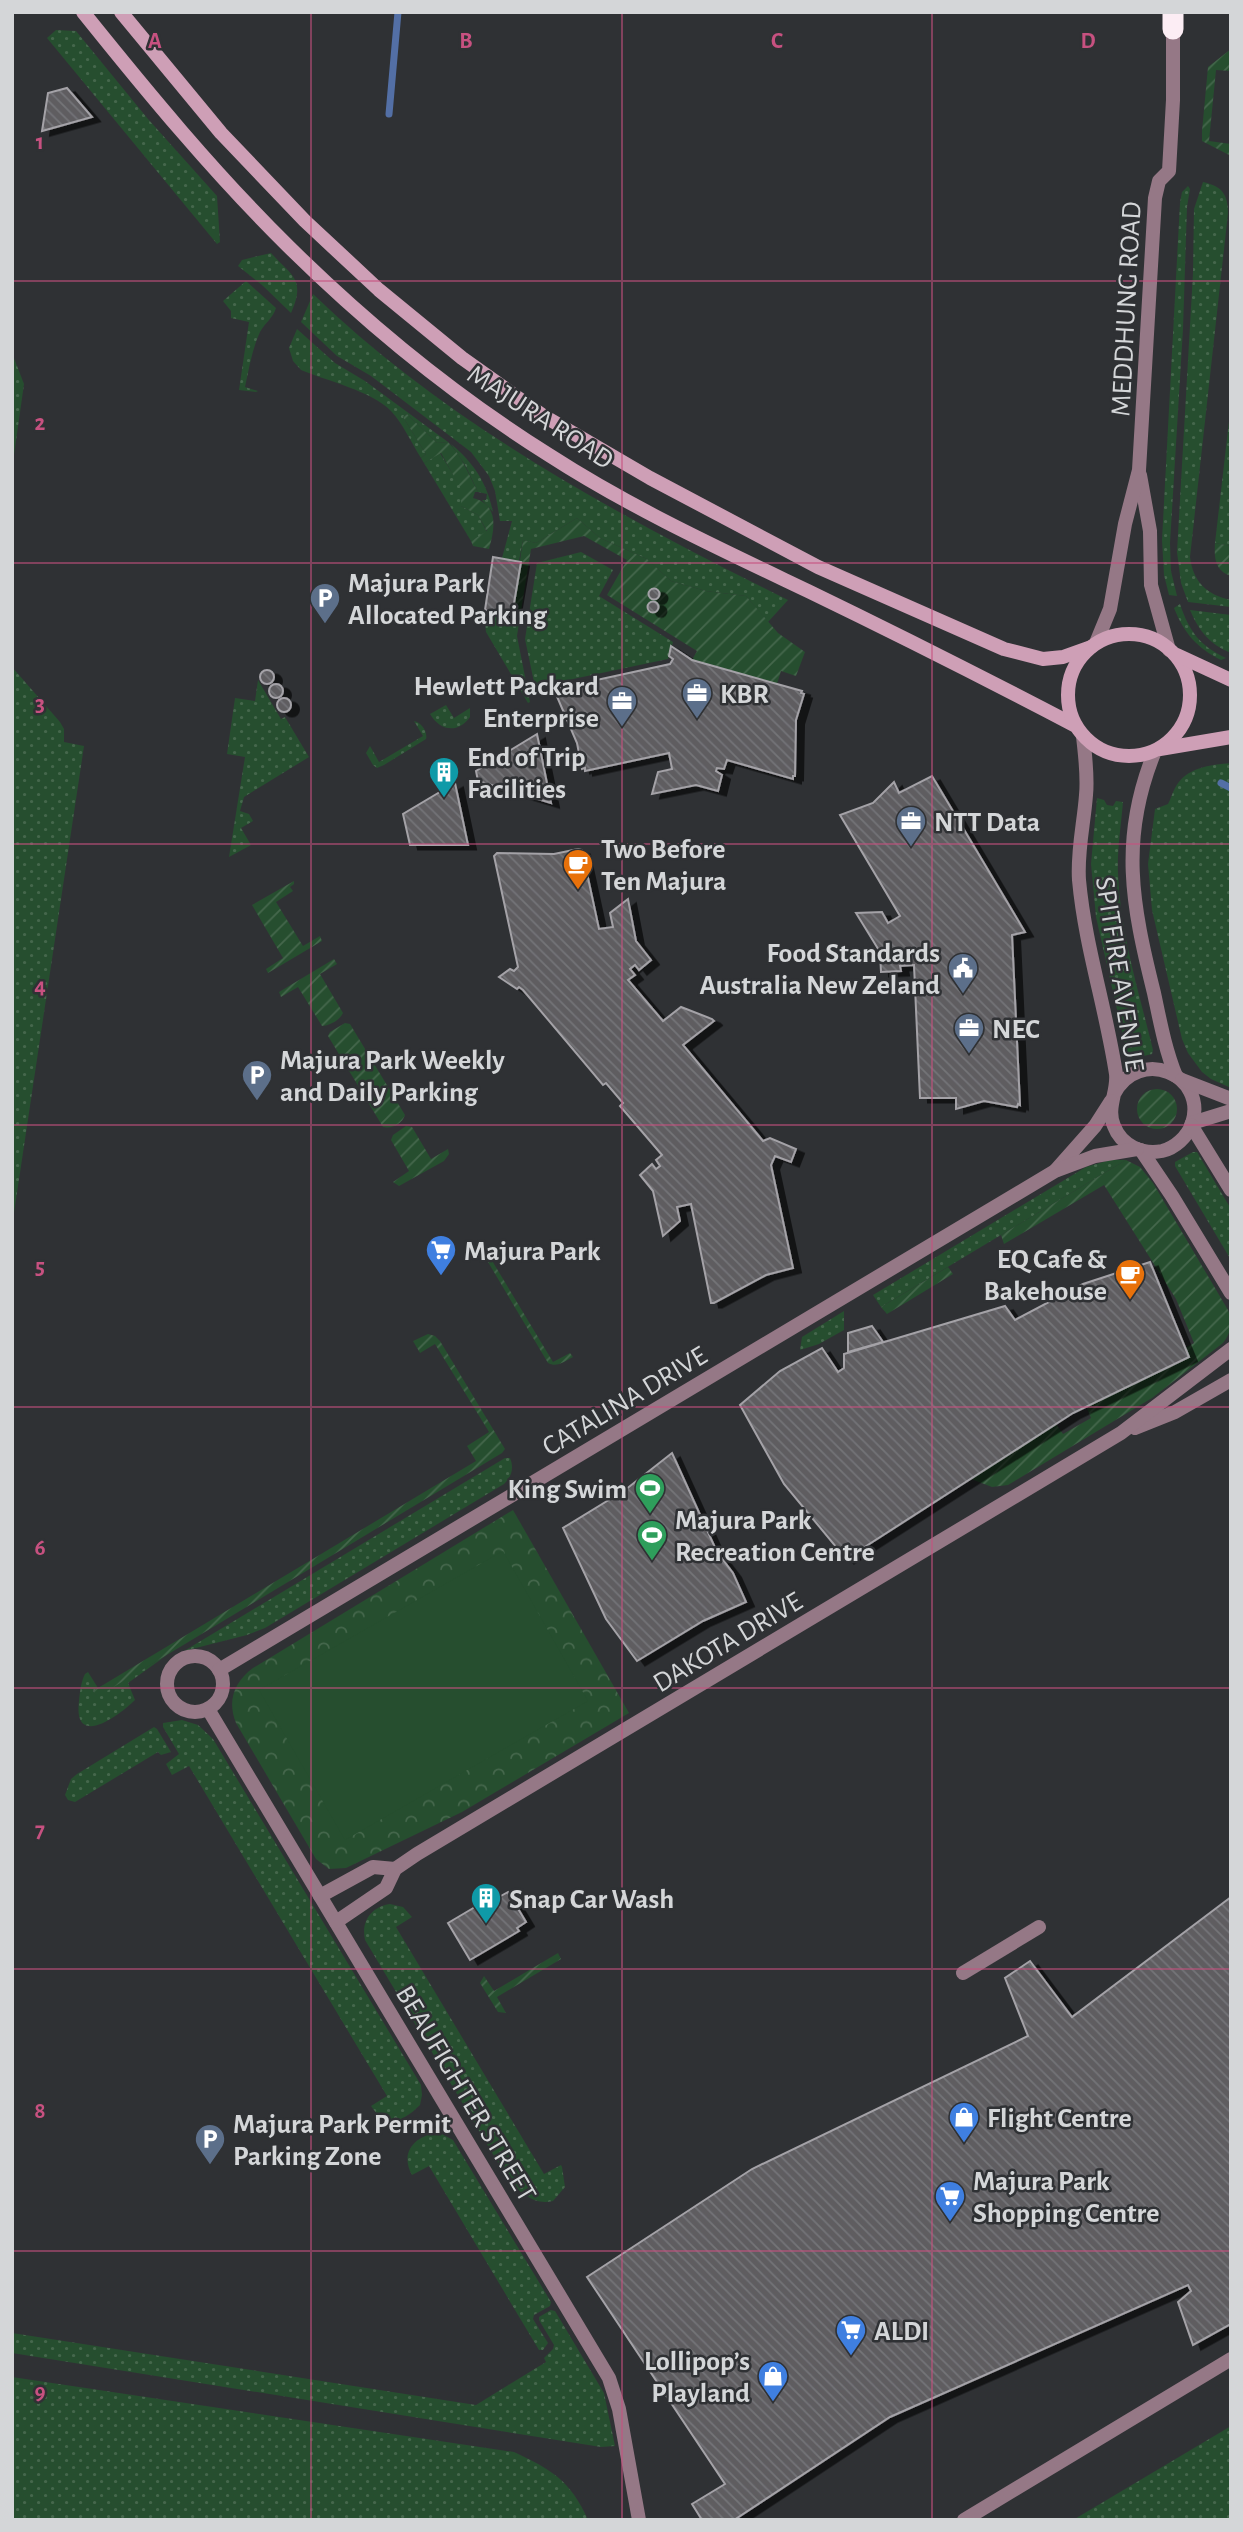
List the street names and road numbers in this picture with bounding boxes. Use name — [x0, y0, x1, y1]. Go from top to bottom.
street label: MEDDHUNG ROAD — [1107, 201, 1147, 417]
street label: MAJURA ROAD — [462, 360, 618, 475]
street label: SPITFIRE AVENUE — [1090, 875, 1148, 1074]
street label: CATALINA DRIVE — [538, 1342, 712, 1462]
street label: DAKOTA DRIVE — [649, 1587, 807, 1698]
street label: BEAUFIGHTER STREET — [390, 1981, 541, 2207]

